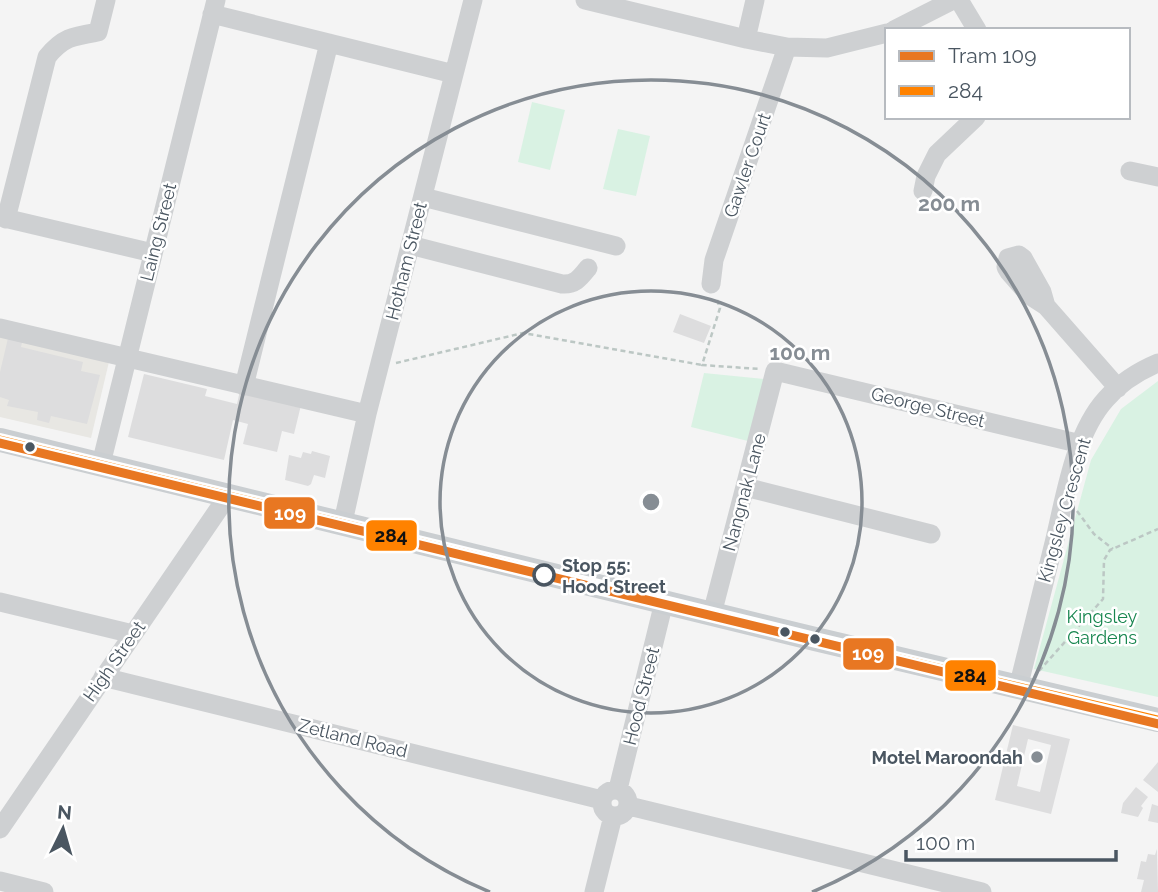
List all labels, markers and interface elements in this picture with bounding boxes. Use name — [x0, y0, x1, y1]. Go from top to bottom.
legend — [885, 28, 1130, 119]
text: Tram 109 — [948, 43, 1037, 68]
text: 284 — [948, 78, 983, 103]
street label: Gawler Court — [719, 110, 775, 220]
street label: Laing Street — [136, 181, 180, 283]
text: 200 m — [918, 191, 980, 216]
street label: Hotham Street — [381, 200, 431, 322]
text: 100 m — [770, 340, 830, 365]
street label: George Street — [869, 383, 987, 431]
street label: Nangnak Lane — [718, 430, 770, 553]
street label: Kingsley Crescent — [1033, 435, 1095, 585]
unlabelled marker — [23, 440, 37, 454]
centre of rings — [639, 490, 663, 514]
line badge: 109 — [263, 496, 316, 530]
text: 109 — [274, 502, 306, 524]
line badge: 284 — [365, 519, 418, 552]
text: 284 — [374, 524, 408, 546]
place label: Stop 55: Hood Street — [562, 555, 666, 597]
marker: Stop 55: Hood Street — [533, 564, 555, 586]
park label: Kingsley Gardens — [1067, 606, 1138, 648]
street label: High Street — [79, 617, 149, 705]
unlabelled marker — [778, 625, 792, 639]
unlabelled marker — [808, 632, 822, 646]
line badge: 109 — [842, 637, 895, 671]
text: 109 — [852, 642, 884, 664]
street label: Hood Street — [619, 645, 663, 747]
line badge: 284 — [944, 659, 997, 692]
text: 284 — [953, 664, 987, 686]
street label: Zetland Road — [296, 714, 410, 762]
place label: Motel Maroondah — [872, 747, 1023, 768]
marker: Motel Maroondah — [1029, 749, 1045, 765]
north arrow — [28, 794, 98, 864]
text: N — [56, 800, 73, 824]
scale bar — [906, 818, 1116, 862]
text: 100 m — [916, 830, 975, 855]

